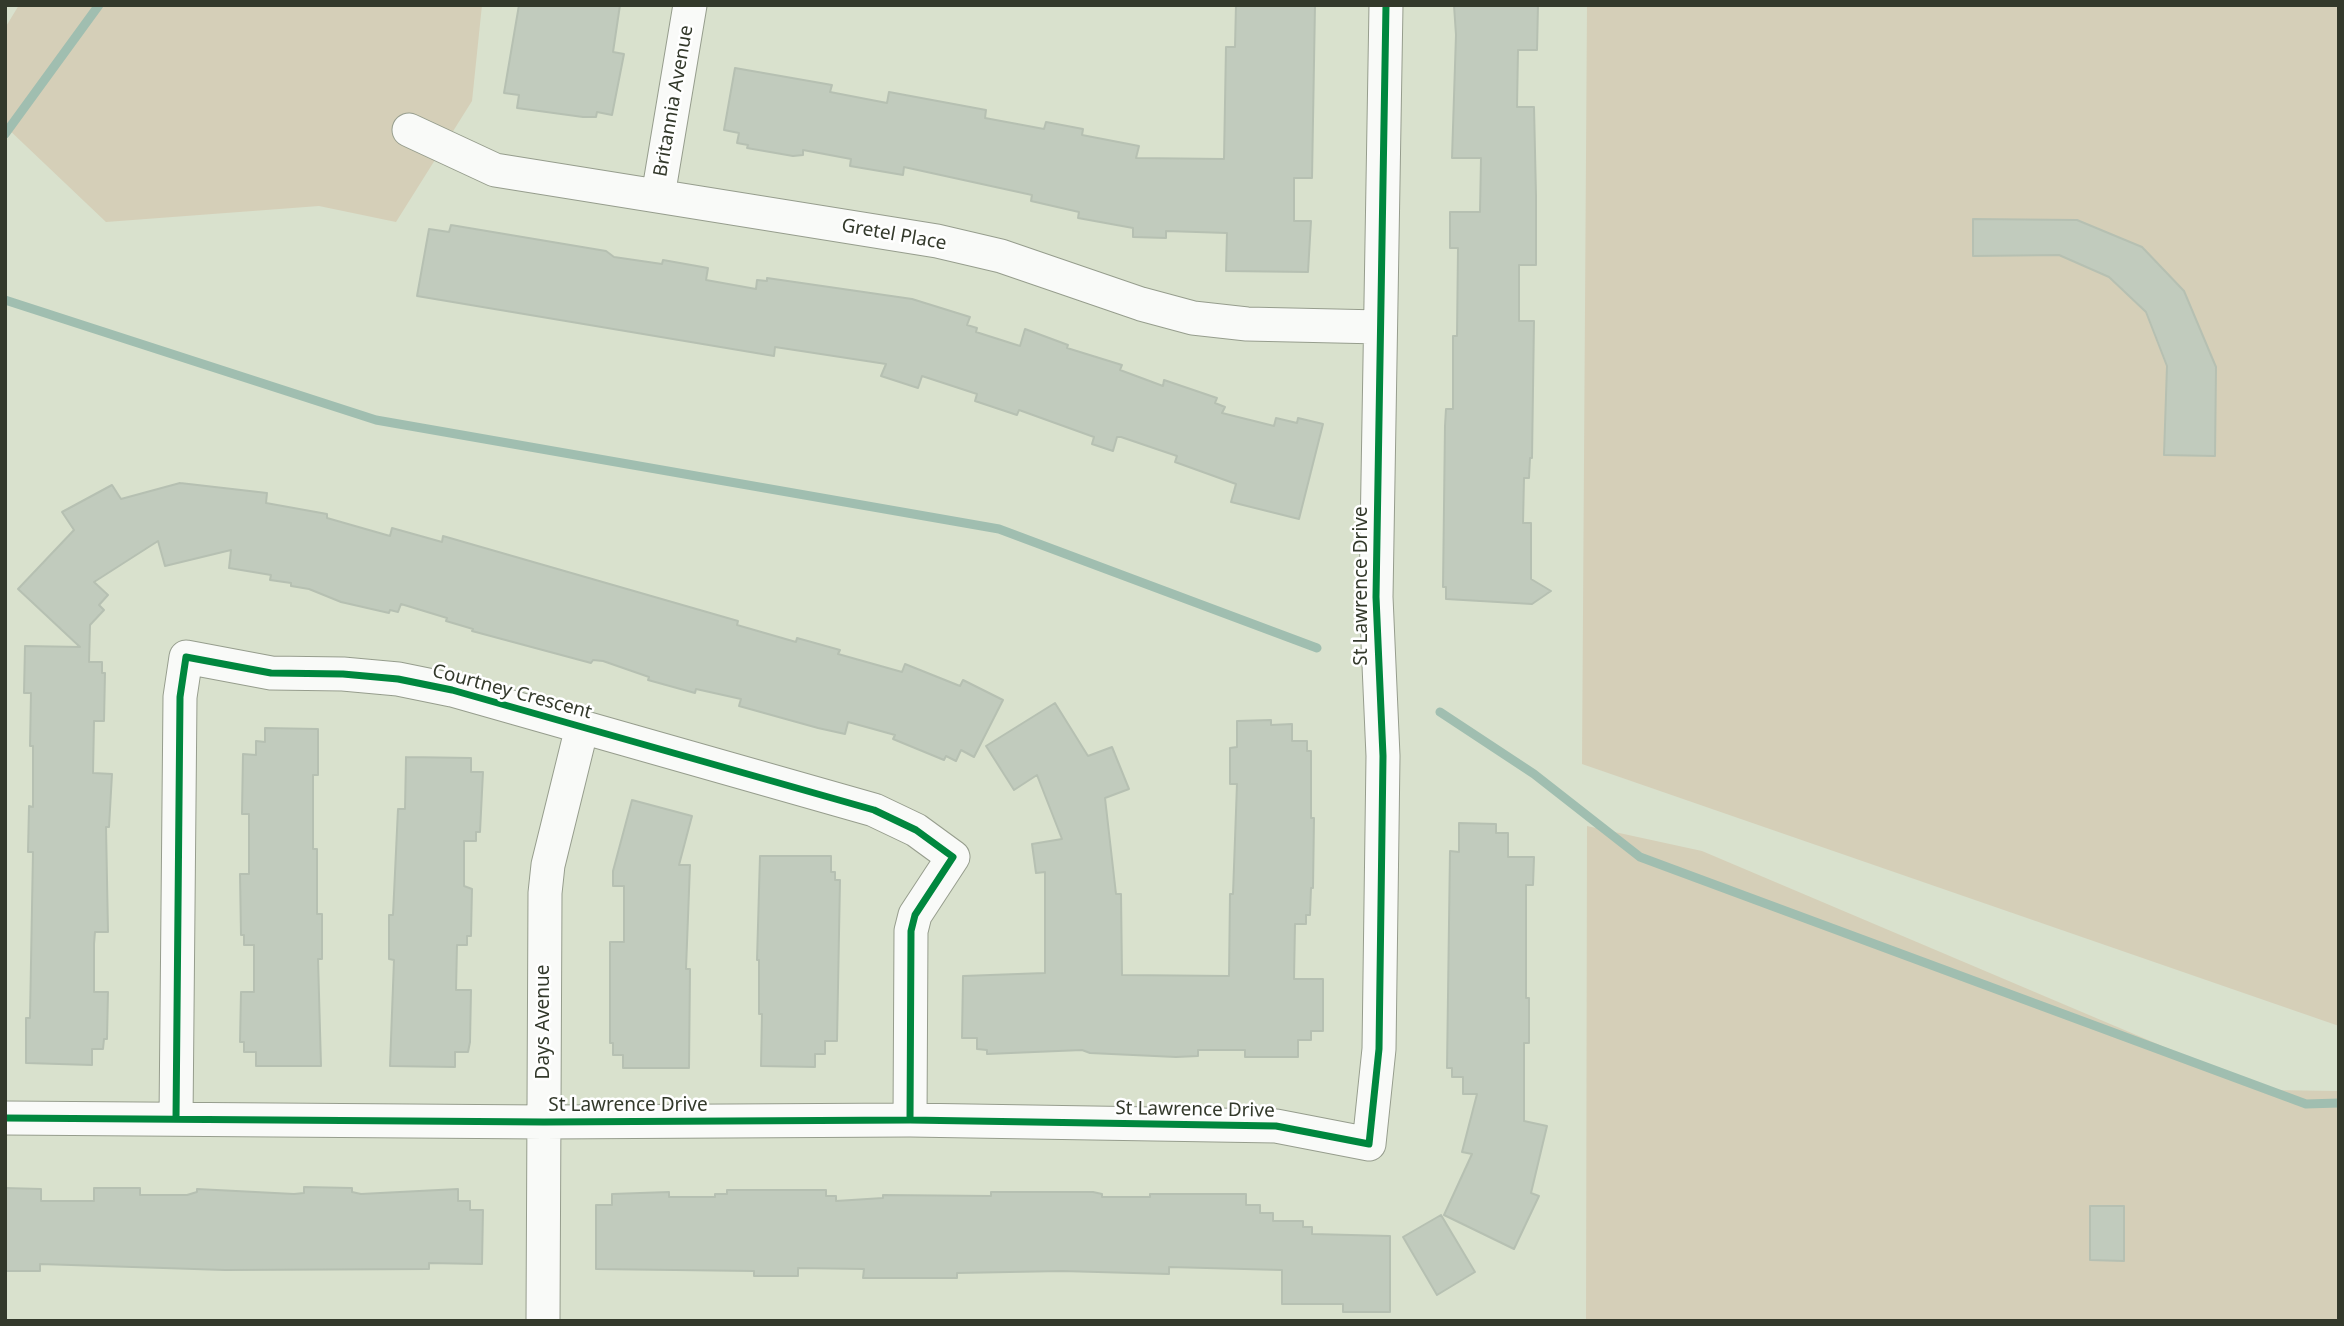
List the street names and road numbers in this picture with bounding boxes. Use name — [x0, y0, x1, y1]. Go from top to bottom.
street label: Britannia Avenue — [649, 24, 699, 178]
street label: Gretel Place — [840, 215, 948, 255]
street label: St Lawrence Drive — [1351, 506, 1373, 666]
street label: Courtney Crescent — [430, 660, 594, 724]
street label: Days Avenue — [533, 965, 555, 1079]
street label: St Lawrence Drive — [548, 1095, 708, 1117]
street label: St Lawrence Drive — [1115, 1097, 1275, 1123]

